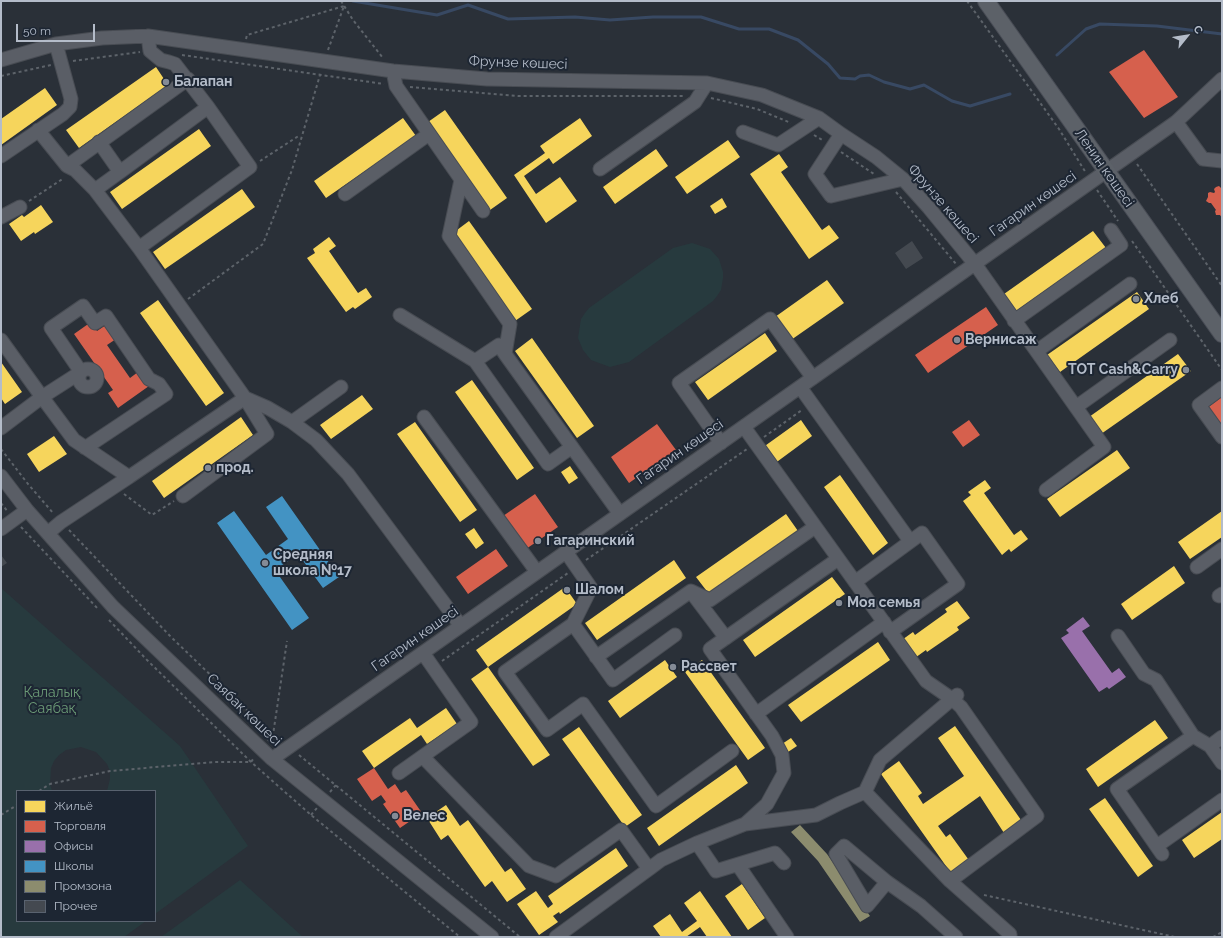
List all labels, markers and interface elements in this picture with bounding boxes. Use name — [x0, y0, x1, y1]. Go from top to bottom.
scale bar — [18, 16, 97, 42]
north arrow — [1167, 16, 1207, 56]
text: С — [1190, 23, 1205, 36]
text: 50 m — [23, 24, 51, 38]
street label: Фрунзе көшесі — [468, 53, 568, 73]
place label: Балапан — [174, 74, 233, 90]
marker: Балапан — [161, 77, 171, 87]
street label: Ленин көшесі — [1071, 126, 1137, 210]
street label: Фрунзе көшесі — [904, 161, 982, 247]
street label: Гагарин көшесі — [986, 168, 1080, 240]
place label: Хлеб — [1144, 291, 1178, 307]
marker: Хлеб — [1131, 294, 1141, 304]
place label: Вернисаж — [965, 332, 1037, 348]
marker: Вернисаж — [952, 335, 962, 345]
place label: ТОТ Cash&Carry — [1068, 362, 1178, 378]
marker: ТОТ Cash&Carry — [1181, 365, 1191, 375]
street label: Гагарин көшесі — [633, 416, 727, 488]
place label: прод. — [216, 460, 254, 476]
marker: прод. — [203, 463, 213, 473]
place label: Гагаринский — [546, 533, 634, 549]
marker: Гагаринский — [533, 536, 543, 546]
place label: Средняя школа №17 — [273, 547, 352, 580]
marker: Средняя школа №17 — [260, 558, 270, 568]
place label: Шалом — [575, 582, 624, 598]
marker: Шалом — [562, 585, 572, 595]
place label: Моя семья — [847, 595, 920, 611]
marker: Моя семья — [834, 598, 844, 608]
street label: Гагарин көшесі — [368, 603, 462, 675]
place label: Рассвет — [681, 659, 737, 675]
marker: Рассвет — [668, 662, 678, 672]
street label: Саябақ көшесі — [203, 670, 285, 750]
park label: Қалалық Саябақ — [23, 685, 81, 718]
legend — [16, 790, 156, 922]
text: Жильё — [54, 799, 93, 813]
place label: Велес — [403, 808, 446, 824]
marker: Велес — [390, 811, 400, 821]
text: Торговля — [54, 819, 106, 833]
text: Офисы — [54, 839, 93, 853]
text: Школы — [54, 859, 93, 873]
text: Промзона — [54, 879, 112, 893]
text: Прочее — [54, 899, 97, 913]

